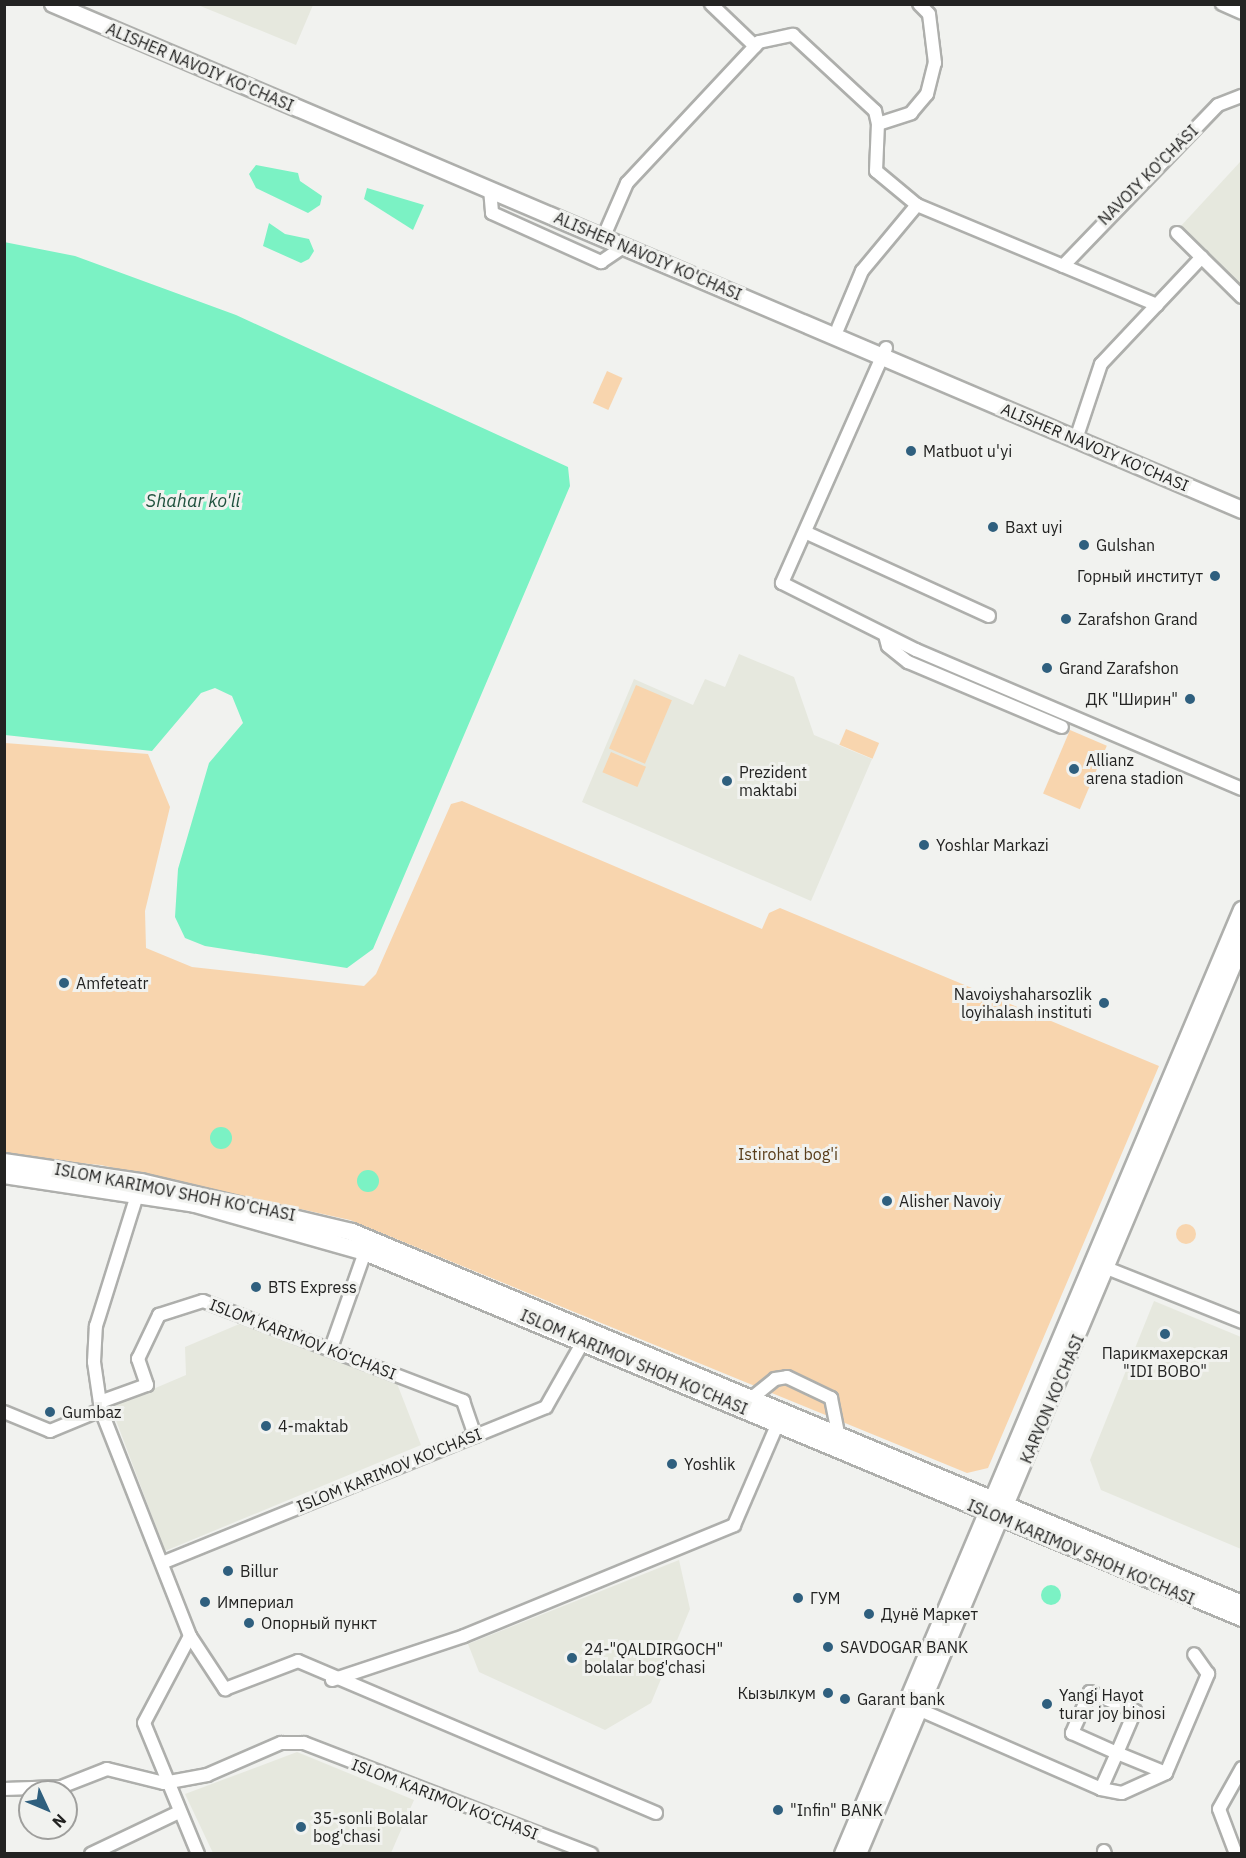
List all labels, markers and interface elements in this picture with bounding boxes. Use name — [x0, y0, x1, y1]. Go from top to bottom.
street label: ALISHER NAVOIY KO'CHASI — [103, 19, 297, 115]
street label: NAVOIY KO'CHASI — [1094, 121, 1202, 229]
street label: ALISHER NAVOIY KO'CHASI — [551, 208, 745, 304]
street label: ALISHER NAVOIY KO'CHASI — [998, 399, 1192, 495]
place label: Matbuot u'yi — [923, 441, 1012, 461]
marker: Matbuot u'yi — [904, 444, 918, 458]
water label: Shahar ko'li — [146, 490, 240, 512]
place label: Baxt uyi — [1005, 517, 1063, 537]
marker: Baxt uyi — [986, 520, 1000, 534]
place label: Gulshan — [1096, 535, 1155, 555]
marker: Gulshan — [1077, 538, 1091, 552]
place label: Горный институт — [1077, 566, 1203, 586]
marker: Горный институт — [1208, 569, 1222, 583]
place label: Zarafshon Grand — [1078, 609, 1198, 629]
marker: Zarafshon Grand — [1059, 612, 1073, 626]
place label: Grand Zarafshon — [1059, 658, 1179, 678]
marker: Grand Zarafshon — [1040, 661, 1054, 675]
place label: ДК "Ширин" — [1086, 689, 1178, 709]
marker: ДК "Ширин" — [1183, 692, 1197, 706]
place label: Allianz arena stadion — [1086, 750, 1184, 788]
place label: Prezident maktabi — [739, 762, 807, 800]
marker: Allianz arena stadion — [1067, 762, 1081, 776]
marker: Prezident maktabi — [720, 774, 734, 788]
place label: Yoshlar Markazi — [936, 835, 1049, 855]
marker: Yoshlar Markazi — [917, 838, 931, 852]
place label: Amfeteatr — [76, 973, 148, 993]
marker: Amfeteatr — [57, 976, 71, 990]
place label: Navoiyshaharsozlik loyihalash instituti — [954, 984, 1092, 1022]
marker: Navoiyshaharsozlik loyihalash instituti — [1097, 996, 1111, 1010]
park label: Istirohat bog'i — [738, 1144, 838, 1164]
street label: ISLOM KARIMOV SHOH KO'CHASI — [53, 1159, 297, 1225]
place label: Alisher Navoiy — [899, 1191, 1001, 1211]
marker: Alisher Navoiy — [880, 1194, 894, 1208]
place label: BTS Express — [268, 1277, 357, 1297]
marker: BTS Express — [249, 1280, 263, 1294]
street label: ISLOM KARIMOV KO‘CHASI — [207, 1294, 399, 1384]
street label: ISLOM KARIMOV SHOH KO'CHASI — [518, 1305, 750, 1419]
marker: Парикмахерская "IDI BOBO" — [1158, 1327, 1172, 1341]
street label: KARVON KO'CHASI — [1016, 1332, 1088, 1466]
place label: Парикмахерская "IDI BOBO" — [1102, 1343, 1228, 1381]
place label: Gumbaz — [62, 1402, 121, 1422]
marker: Gumbaz — [43, 1405, 57, 1419]
place label: 4-maktab — [278, 1416, 348, 1436]
marker: 4-maktab — [259, 1419, 273, 1433]
street label: ISLOM KARIMOV KO'CHASI — [294, 1424, 484, 1516]
place label: Yoshlik — [684, 1454, 735, 1474]
marker: Yoshlik — [665, 1457, 679, 1471]
street label: ISLOM KARIMOV SHOH KO'CHASI — [965, 1495, 1197, 1609]
place label: Billur — [240, 1561, 278, 1581]
marker: Billur — [221, 1564, 235, 1578]
place label: ГУМ — [810, 1588, 841, 1608]
marker: ГУМ — [791, 1591, 805, 1605]
place label: Империал — [217, 1592, 294, 1612]
marker: Империал — [198, 1595, 212, 1609]
place label: Дунё Маркет — [881, 1604, 978, 1624]
marker: Дунё Маркет — [862, 1607, 876, 1621]
place label: Опорный пункт — [261, 1613, 377, 1633]
marker: Опорный пункт — [242, 1616, 256, 1630]
place label: SAVDOGAR BANK — [840, 1637, 968, 1657]
place label: 24-"QALDIRGOCH" bolalar bog'chasi — [584, 1639, 723, 1677]
marker: SAVDOGAR BANK — [821, 1640, 835, 1654]
marker: 24-"QALDIRGOCH" bolalar bog'chasi — [565, 1651, 579, 1665]
place label: Кызылкум — [737, 1683, 816, 1703]
place label: Yangi Hayot turar joy binosi — [1059, 1685, 1165, 1723]
marker: Кызылкум — [821, 1686, 835, 1700]
place label: Garant bank — [857, 1689, 945, 1709]
marker: Garant bank — [838, 1692, 852, 1706]
marker: Yangi Hayot turar joy binosi — [1040, 1697, 1054, 1711]
street label: ISLOM KARIMOV KO‘CHASI — [349, 1754, 541, 1844]
north arrow — [18, 1780, 78, 1840]
place label: "Infin" BANK — [790, 1800, 883, 1820]
marker: "Infin" BANK — [771, 1803, 785, 1817]
place label: 35-sonli Bolalar bog'chasi — [313, 1808, 428, 1846]
text: N — [48, 1810, 71, 1832]
marker: 35-sonli Bolalar bog'chasi — [294, 1820, 308, 1834]

